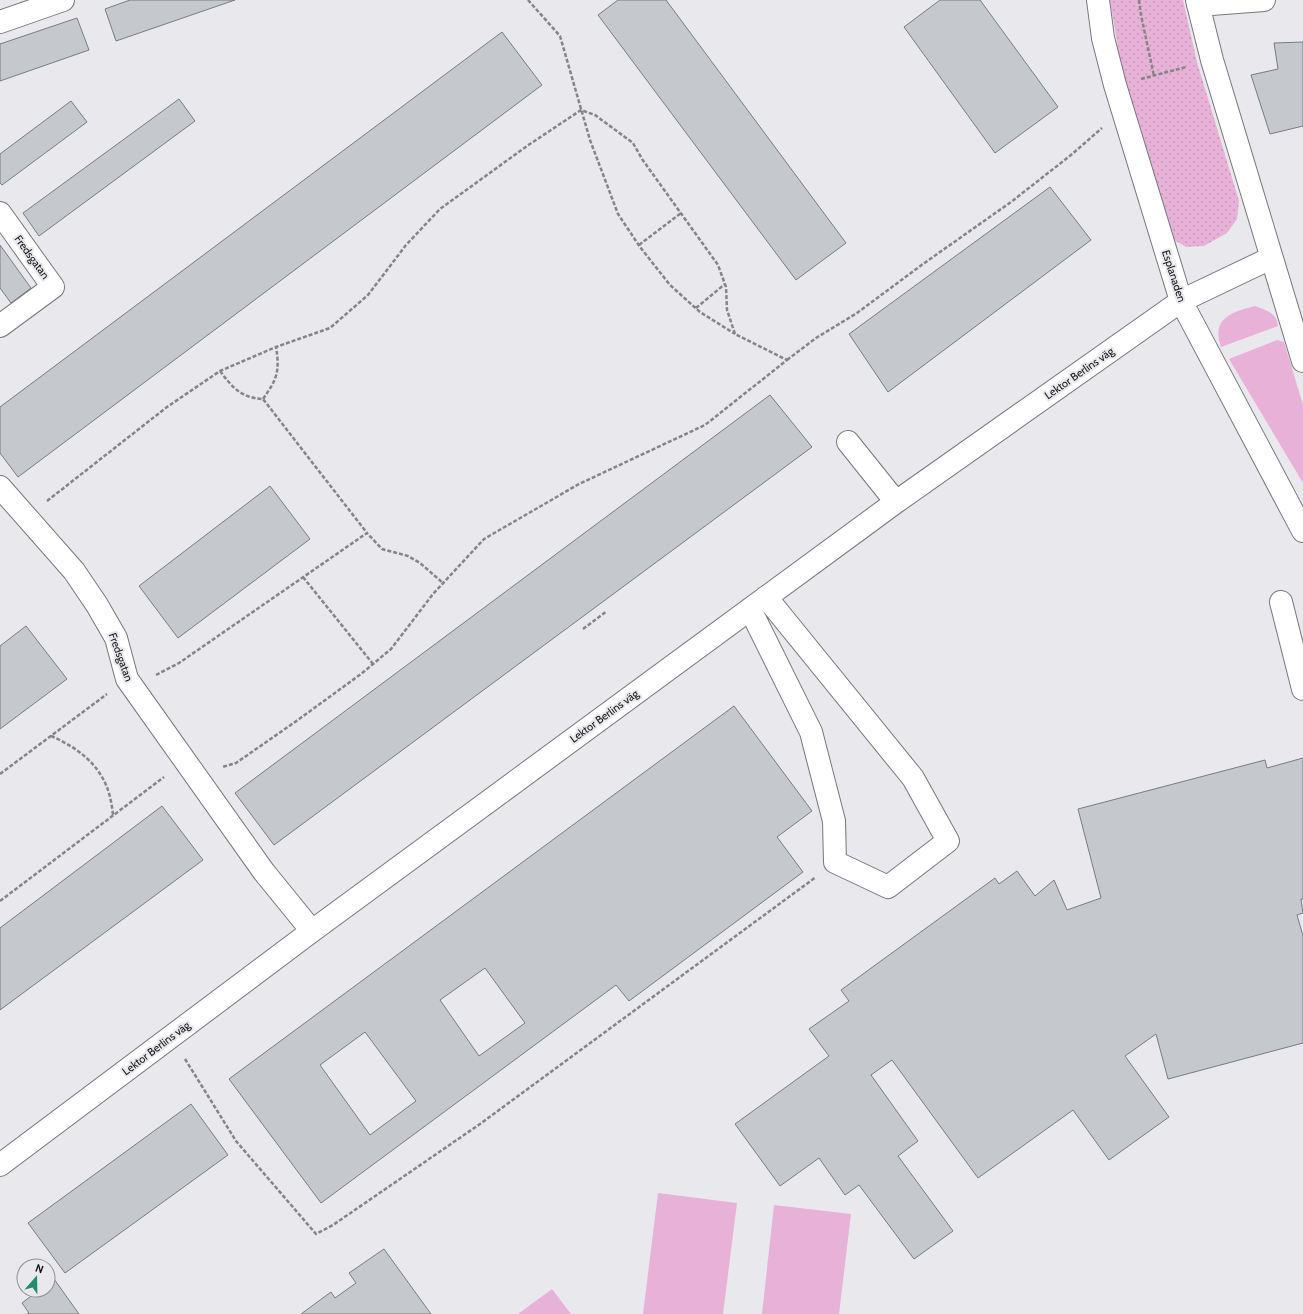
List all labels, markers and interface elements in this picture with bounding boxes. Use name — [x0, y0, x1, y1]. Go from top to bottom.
street label: Fredsgatan — [11, 232, 53, 282]
street label: Esplanaden — [1159, 248, 1189, 304]
street label: Lektor Berlins väg — [1042, 344, 1117, 402]
street label: Fredsgatan — [106, 631, 136, 683]
street label: Lektor Berlins väg — [567, 686, 642, 746]
street label: Lektor Berlins väg — [119, 1018, 193, 1078]
north arrow — [16, 1258, 56, 1298]
text: N — [33, 1261, 45, 1277]

